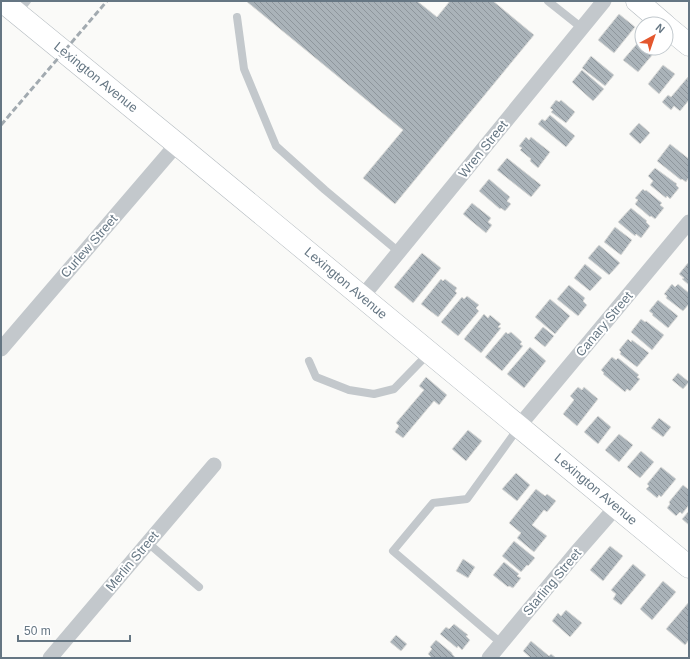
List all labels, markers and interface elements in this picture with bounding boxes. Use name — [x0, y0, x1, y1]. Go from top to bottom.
north arrow — [634, 16, 674, 56]
text: N — [654, 21, 667, 36]
street label: Lexington Avenue — [51, 39, 141, 115]
street label: Wren Street — [455, 117, 511, 181]
street label: Curlew Street — [58, 211, 121, 281]
street label: Lexington Avenue — [302, 244, 390, 322]
street label: Canary Street — [572, 288, 636, 360]
street label: Lexington Avenue — [552, 450, 640, 528]
street label: Merlin Street — [103, 528, 162, 594]
street label: Starling Street — [520, 545, 584, 618]
scale bar — [18, 617, 130, 643]
text: 50 m — [24, 624, 51, 638]

